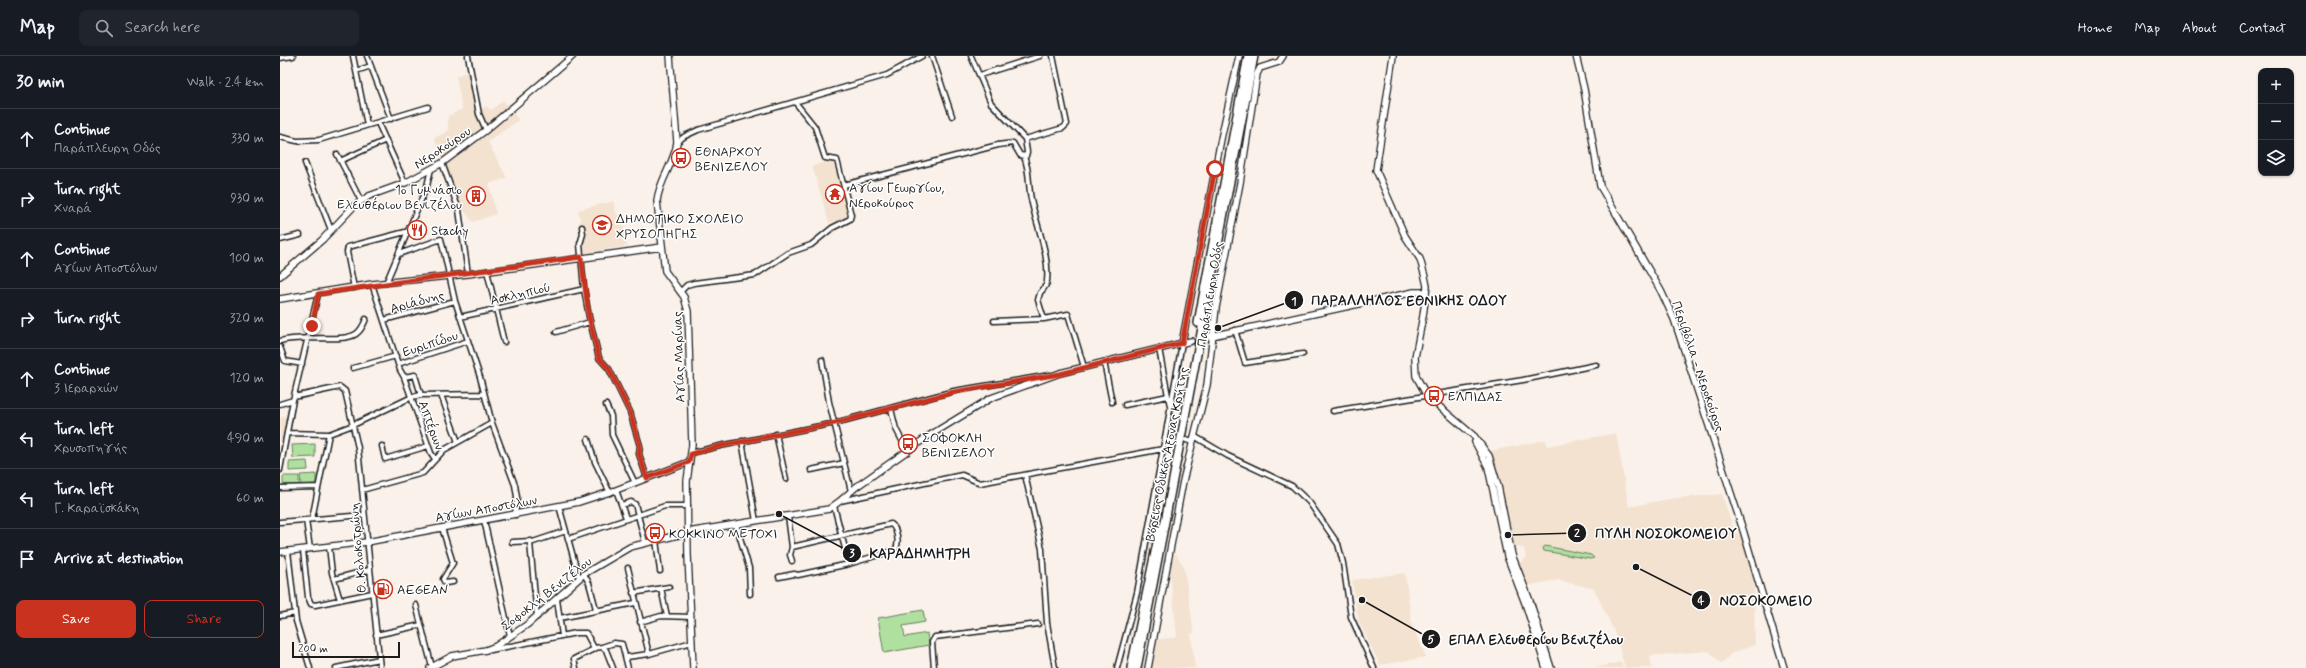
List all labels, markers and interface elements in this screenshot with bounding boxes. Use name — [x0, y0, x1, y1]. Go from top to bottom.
search box — [79, 10, 359, 46]
text: Map — [20, 15, 55, 40]
icon: search — [93, 17, 115, 39]
text: Search here — [125, 18, 200, 38]
text: Home — [2078, 19, 2112, 37]
text: Map — [2134, 19, 2160, 37]
text: About — [2182, 19, 2217, 37]
text: Contact — [2239, 19, 2286, 37]
map controls — [2258, 68, 2294, 176]
button: + — [2258, 68, 2294, 104]
text: 30 min — [16, 71, 65, 93]
text: Walk · 2.4 km — [187, 74, 264, 91]
button: − — [2258, 104, 2294, 140]
text: Continue — [54, 120, 110, 140]
street label: Νεροκούρου — [411, 123, 475, 173]
icon: ahead — [16, 128, 38, 150]
text: 330 m — [231, 130, 264, 147]
text: Παράπλευρη Οδός — [54, 140, 161, 157]
button: layers — [2258, 140, 2294, 176]
place label: ΕΘΝΑΡΧΟΥ ΒΕΝΙΖΕΛΟΥ — [695, 144, 768, 176]
bus stop icon: ΕΘΝΑΡΧΟΥ ΒΕΝΙΖΕΛΟΥ — [670, 147, 692, 169]
route start — [1206, 160, 1224, 178]
text: Turn right — [54, 180, 121, 200]
place label: Αγίου Γεωργίου, Νεροκούρος — [849, 180, 944, 212]
place label: 1ο Γυμνάσιο Ελευθέριου Βενιζέλου — [337, 182, 462, 214]
temple icon: Αγίου Γεωργίου, Νεροκούρος — [824, 183, 846, 205]
building icon: 1ο Γυμνάσιο Ελευθέριου Βενιζέλου — [465, 185, 487, 207]
icon: right — [16, 188, 38, 210]
text: 930 m — [230, 190, 264, 207]
text: Χναρά — [54, 200, 92, 217]
place label: ΔΗΜΟΤΙΚΟ ΣΧΟΛΕΙΟ ΧΡΥΣΟΠΗΓΗΣ — [616, 211, 744, 243]
school or university icon: ΔΗΜΟΤΙΚΟ ΣΧΟΛΕΙΟ ΧΡΥΣΟΠΗΓΗΣ — [591, 214, 613, 236]
restaurant icon: Stachy — [406, 219, 428, 241]
place label: Stachy — [431, 223, 468, 240]
text: Continue — [54, 240, 110, 260]
street label: Παράπλευρη Οδός — [1194, 240, 1227, 348]
icon: ahead — [16, 248, 38, 270]
text: 100 m — [229, 250, 264, 267]
text: Αγίων Αποστόλων — [54, 260, 157, 277]
street label: Ασκληπιού — [488, 279, 552, 310]
street label: Αριάδνης — [388, 287, 447, 318]
callout: ΠΑΡΑΛΛΗΛΟΣ ΕΘΝΙΚΗΣ ΟΔΟΥ — [1284, 287, 1515, 313]
text: ΠΑΡΑΛΛΗΛΟΣ ΕΘΝΙΚΗΣ ΟΔΟΥ — [1311, 292, 1507, 310]
text: 1 — [1291, 294, 1297, 310]
street label: Περιβόλια - Νεροκούρος — [1667, 299, 1728, 435]
icon: right — [16, 308, 38, 330]
text: Turn right — [54, 309, 121, 329]
text: 320 m — [230, 310, 264, 327]
street label: Αγίας Μαρίνας — [669, 311, 690, 403]
route end — [303, 317, 321, 335]
street label: Ευριπίδου — [401, 327, 460, 361]
text: Continue — [54, 360, 110, 380]
street label: Βόρειος Οδικός Άξονας Κρήτης — [1142, 365, 1193, 543]
icon: ahead — [16, 368, 38, 390]
text: 120 m — [230, 370, 264, 387]
text: 3 Ιεραρχών — [54, 380, 118, 397]
bus stop icon: ΕΛΠΙΔΑΣ — [1423, 385, 1445, 407]
place label: ΕΛΠΙΔΑΣ — [1448, 389, 1503, 406]
street label: Απτέρων — [414, 398, 447, 453]
text: Turn left — [54, 420, 114, 440]
icon: left — [16, 428, 38, 450]
text: 490 m — [227, 430, 264, 447]
place label: ΣΟΦΟΚΛΗ ΒΕΝΙΖΕΛΟΥ — [922, 430, 995, 462]
bus stop icon: ΣΟΦΟΚΛΗ ΒΕΝΙΖΕΛΟΥ — [897, 433, 919, 455]
text: Χρυσοπηγής — [54, 440, 127, 457]
text: Turn left — [54, 480, 114, 500]
icon: left — [16, 488, 38, 510]
text: 60 m — [236, 490, 264, 507]
street label: Αγίων Αποστόλων — [434, 492, 539, 527]
text: Γ. Καραϊσκάκη — [54, 500, 140, 517]
street label: Θ. Κολοκοτρώνη — [346, 502, 371, 594]
callout: ΠΥΛΗ ΝΟΣΟΚΟΜΕΙΟΥ — [1567, 520, 1744, 546]
bus stop icon: ΚΟΚΚΙΝΟ ΜΕΤΟΧΙ — [644, 522, 666, 544]
text: ΠΥΛΗ ΝΟΣΟΚΟΜΕΙΟΥ — [1595, 525, 1737, 543]
place label: ΚΟΚΚΙΝΟ ΜΕΤΟΧΙ — [669, 526, 778, 543]
text: 2 — [1574, 526, 1580, 542]
callout: ΚΑΡΑΔΗΜΗΤΡΗ — [842, 540, 979, 566]
text: ΚΑΡΑΔΗΜΗΤΡΗ — [869, 545, 971, 563]
text: 3 — [849, 546, 855, 562]
icon: arrive — [16, 548, 38, 570]
text: Arrive at destination — [54, 549, 183, 569]
street label: Σοφοκλή Βενιζέλου — [498, 553, 596, 635]
fuel station icon: AEGEAN — [372, 578, 394, 600]
place label: AEGEAN — [397, 582, 448, 599]
callout: ΝΟΣΟΚΟΜΕΙΟ — [1691, 587, 1820, 613]
text: ΝΟΣΟΚΟΜΕΙΟ — [1720, 592, 1812, 610]
text: 4 — [1698, 593, 1705, 609]
button: Save — [16, 600, 136, 638]
button: Share — [144, 600, 264, 638]
callout: ΕΠΑΛ Ελευθερίου Βενιζέλου — [1421, 626, 1631, 652]
text: ΕΠΑΛ Ελευθερίου Βενιζέλου — [1449, 630, 1624, 649]
text: 5 — [1427, 632, 1435, 648]
scale bar — [292, 640, 400, 659]
text: 200 m — [298, 642, 328, 656]

